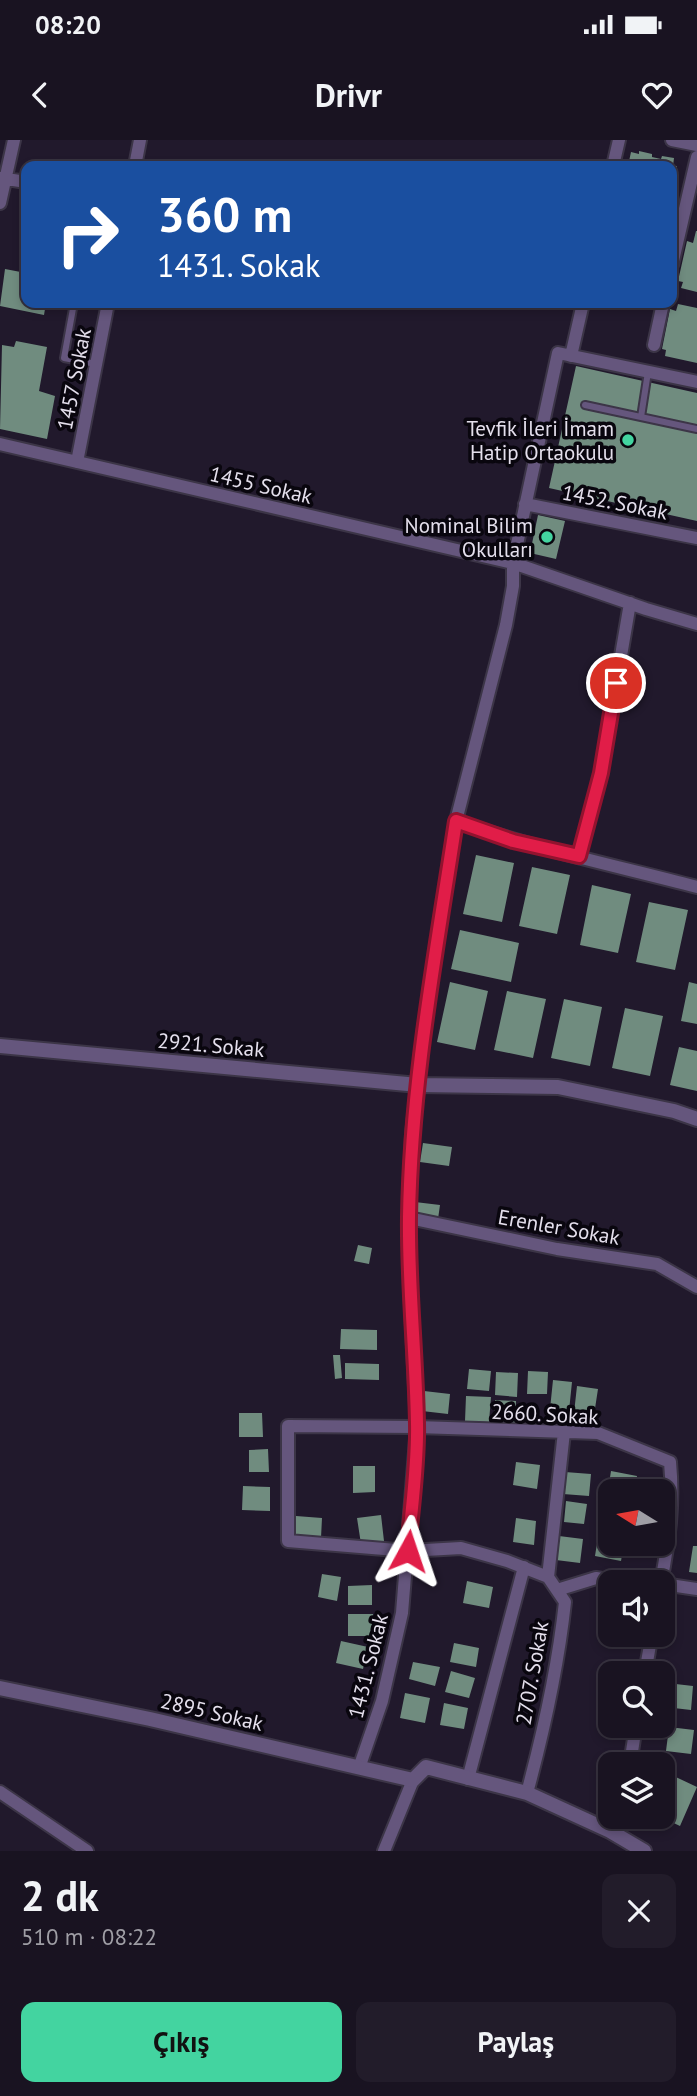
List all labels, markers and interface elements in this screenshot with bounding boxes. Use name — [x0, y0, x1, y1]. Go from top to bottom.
text: 08:20 — [35, 8, 101, 41]
text: Drivr — [315, 74, 382, 116]
icon: back — [21, 76, 59, 114]
icon: heart — [638, 76, 676, 114]
text: 360 m — [157, 182, 292, 246]
icon: right — [42, 189, 133, 280]
text: 1431. Sokak — [157, 244, 320, 286]
street label: 1457 Sokak — [51, 326, 97, 432]
place label: Tevfik İleri İmam Hatip Ortaokulu — [466, 415, 614, 466]
marker: Tevfik İleri İmam Hatip Ortaokulu — [620, 432, 636, 448]
street label: 1455 Sokak — [207, 460, 315, 510]
street label: 1452. Sokak — [560, 479, 670, 525]
place label: Nominal Bilim Okulları — [405, 512, 533, 563]
marker: Nominal Bilim Okulları — [539, 529, 555, 545]
pin — [586, 653, 646, 713]
icon: arrive — [597, 664, 635, 702]
street label: 2921. Sokak — [156, 1027, 266, 1063]
street label: Erenler Sokak — [496, 1203, 622, 1251]
street label: 2660. Sokak — [491, 1398, 599, 1430]
north arrow — [598, 1479, 676, 1556]
map controls — [598, 1479, 675, 1829]
position arrow — [371, 1514, 445, 1588]
button: sound — [598, 1570, 675, 1647]
street label: 1431. Sokak — [342, 1611, 394, 1721]
street label: 2707. Sokak — [510, 1619, 554, 1727]
button: search — [598, 1661, 675, 1738]
street label: 2895 Sokak — [158, 1687, 266, 1737]
button: layers — [598, 1752, 675, 1829]
text: 2 dk — [21, 1868, 99, 1923]
button: close — [602, 1874, 676, 1948]
text: 510 m · 08:22 — [21, 1922, 157, 1951]
button: Çıkış — [21, 2002, 342, 2082]
button: Paylaş — [356, 2002, 676, 2082]

